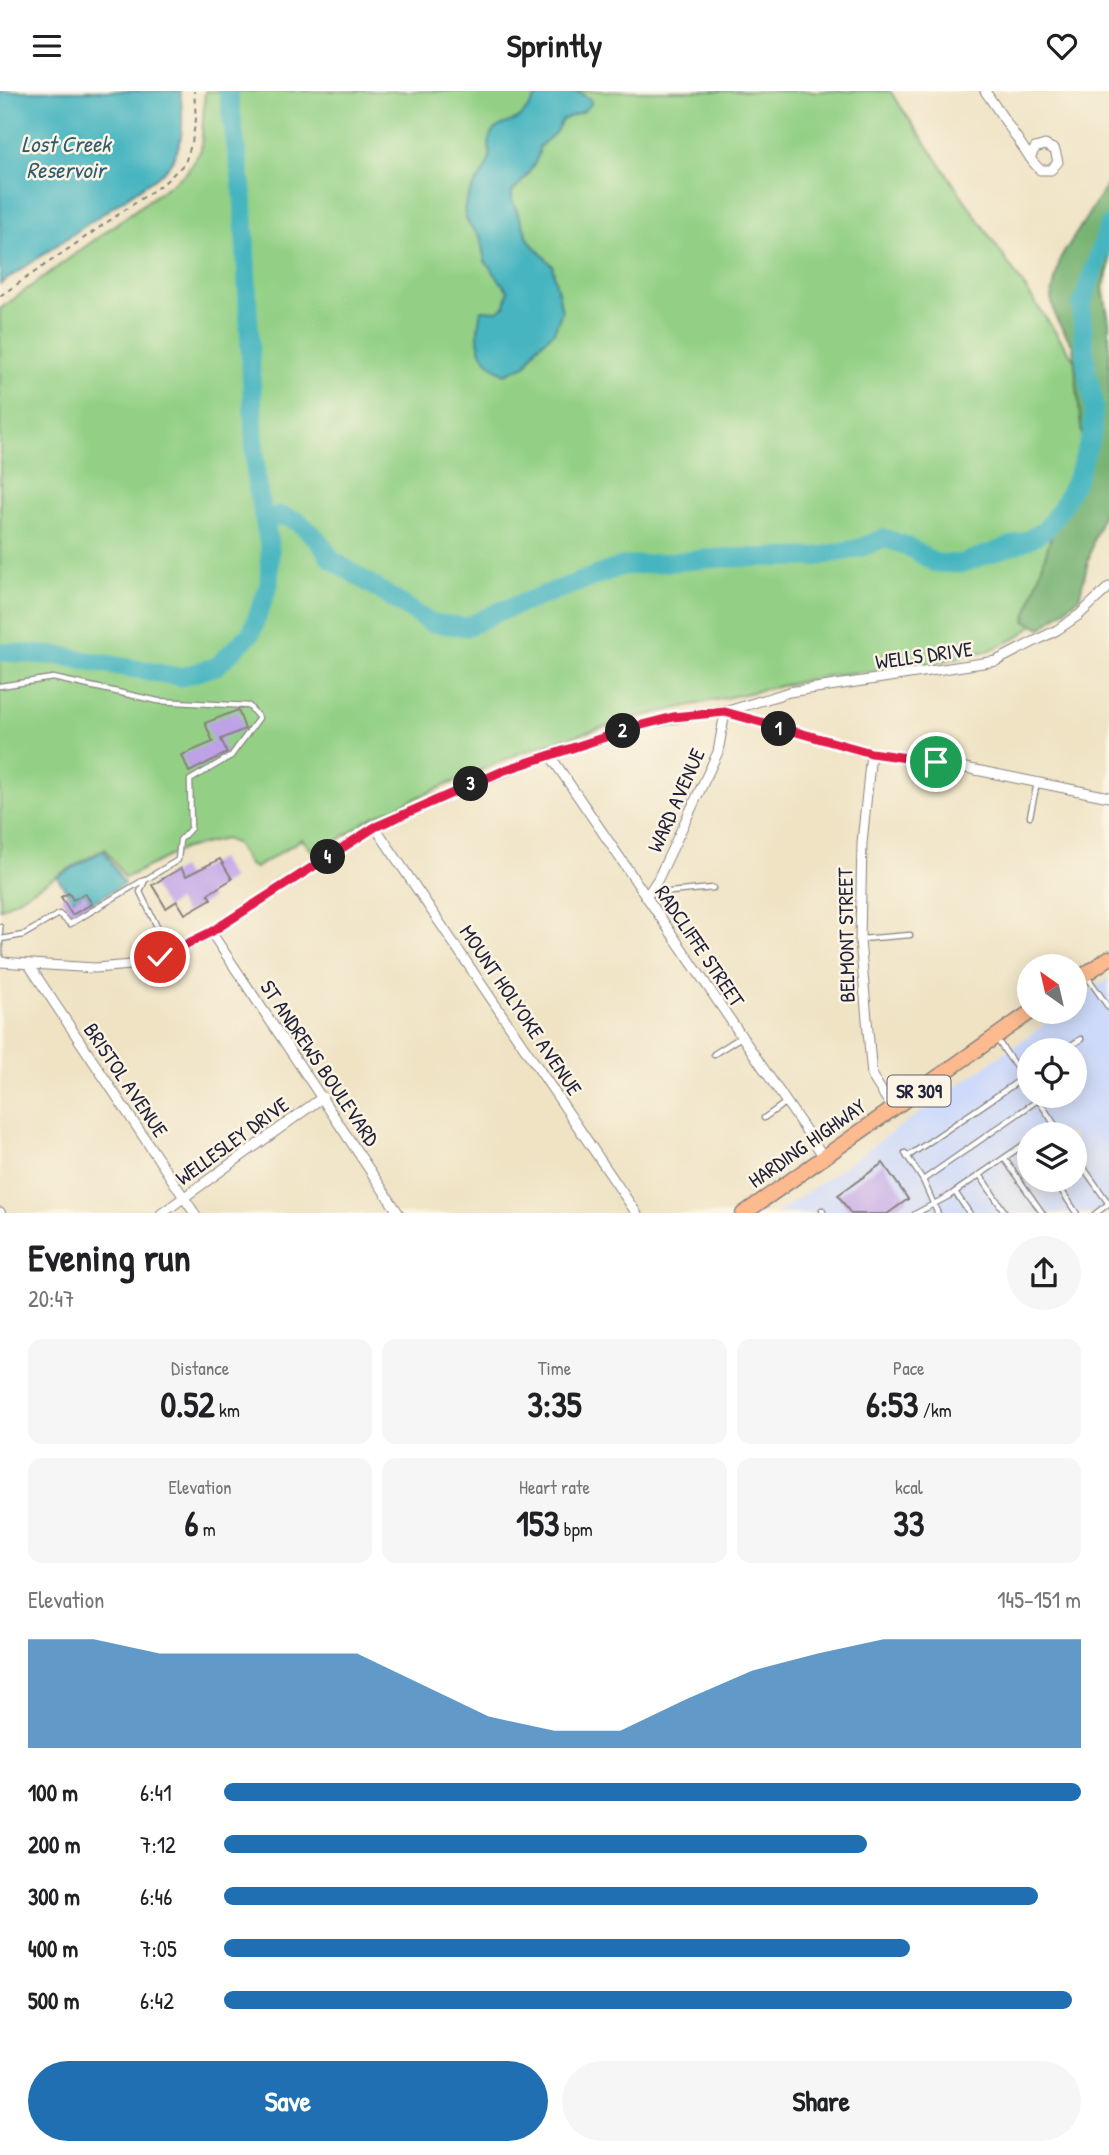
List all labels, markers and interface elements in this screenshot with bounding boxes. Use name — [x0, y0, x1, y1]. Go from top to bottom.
text: Sprintly — [507, 24, 602, 67]
icon: menu — [28, 27, 66, 65]
icon: heart — [1043, 27, 1081, 65]
water label: Lost Creek Reservoir — [21, 128, 113, 185]
street label: WELLS DRIVE — [874, 634, 974, 676]
pin: 1 — [762, 711, 796, 747]
pin: 2 — [606, 713, 640, 749]
text: 1 — [775, 715, 782, 741]
text: 2 — [618, 717, 627, 743]
pin — [906, 732, 966, 792]
street label: WARD AVENUE — [640, 743, 712, 857]
icon: arrive — [917, 743, 955, 781]
pin: 3 — [454, 767, 489, 801]
text: 3 — [466, 770, 475, 796]
pin: 4 — [310, 839, 346, 875]
text: 4 — [324, 843, 331, 869]
street label: BELMONT STREET — [830, 866, 862, 1003]
street label: RADCLIFFE STREET — [648, 879, 752, 1014]
street label: MOUNT HOLYOKE AVENUE — [453, 919, 589, 1101]
pin — [130, 927, 190, 987]
icon: check — [141, 938, 179, 976]
north arrow — [1017, 954, 1087, 1024]
map controls — [1017, 954, 1087, 1192]
street label: ST ANDREWS BOULEVARD — [254, 974, 386, 1152]
street label: BRISTOL AVENUE — [77, 1017, 175, 1143]
button: locate — [1017, 1038, 1087, 1108]
road number: SR 309 — [888, 1075, 950, 1107]
street label: WELLESLEY DRIVE — [169, 1090, 295, 1192]
street label: HARDING HIGHWAY — [742, 1091, 872, 1194]
button: layers — [1017, 1122, 1087, 1192]
text: Evening run — [28, 1231, 191, 1283]
button: share — [1007, 1236, 1081, 1310]
text: 20:47 — [28, 1283, 74, 1314]
text: Distance — [171, 1355, 229, 1381]
text: Time — [538, 1355, 571, 1381]
text: Pace — [893, 1355, 925, 1381]
text: 0.52 — [160, 1381, 215, 1428]
text: 3:35 — [527, 1381, 582, 1428]
text: 6:53 — [866, 1381, 919, 1428]
text: km — [215, 1397, 240, 1423]
text: /km — [919, 1397, 952, 1423]
text: Elevation — [169, 1474, 232, 1500]
text: Heart rate — [519, 1474, 590, 1500]
text: kcal — [895, 1474, 923, 1500]
text: 6 — [185, 1500, 199, 1547]
text: 153 — [516, 1500, 559, 1547]
text: 33 — [893, 1500, 925, 1547]
text: m — [199, 1516, 216, 1542]
text: bpm — [559, 1516, 593, 1542]
text: Elevation — [28, 1584, 104, 1615]
text: 145–151 m — [997, 1584, 1081, 1615]
text: 100 m — [28, 1777, 78, 1808]
text: 6:41 — [140, 1777, 172, 1808]
text: 200 m — [28, 1829, 80, 1860]
text: 7:12 — [140, 1829, 176, 1860]
text: 300 m — [28, 1881, 80, 1912]
text: 6:46 — [140, 1881, 172, 1912]
text: 400 m — [28, 1933, 78, 1964]
text: 7:05 — [140, 1933, 177, 1964]
text: 500 m — [28, 1985, 79, 2016]
text: 6:42 — [140, 1985, 174, 2016]
button: Save — [28, 2061, 548, 2141]
button: Share — [562, 2061, 1081, 2141]

